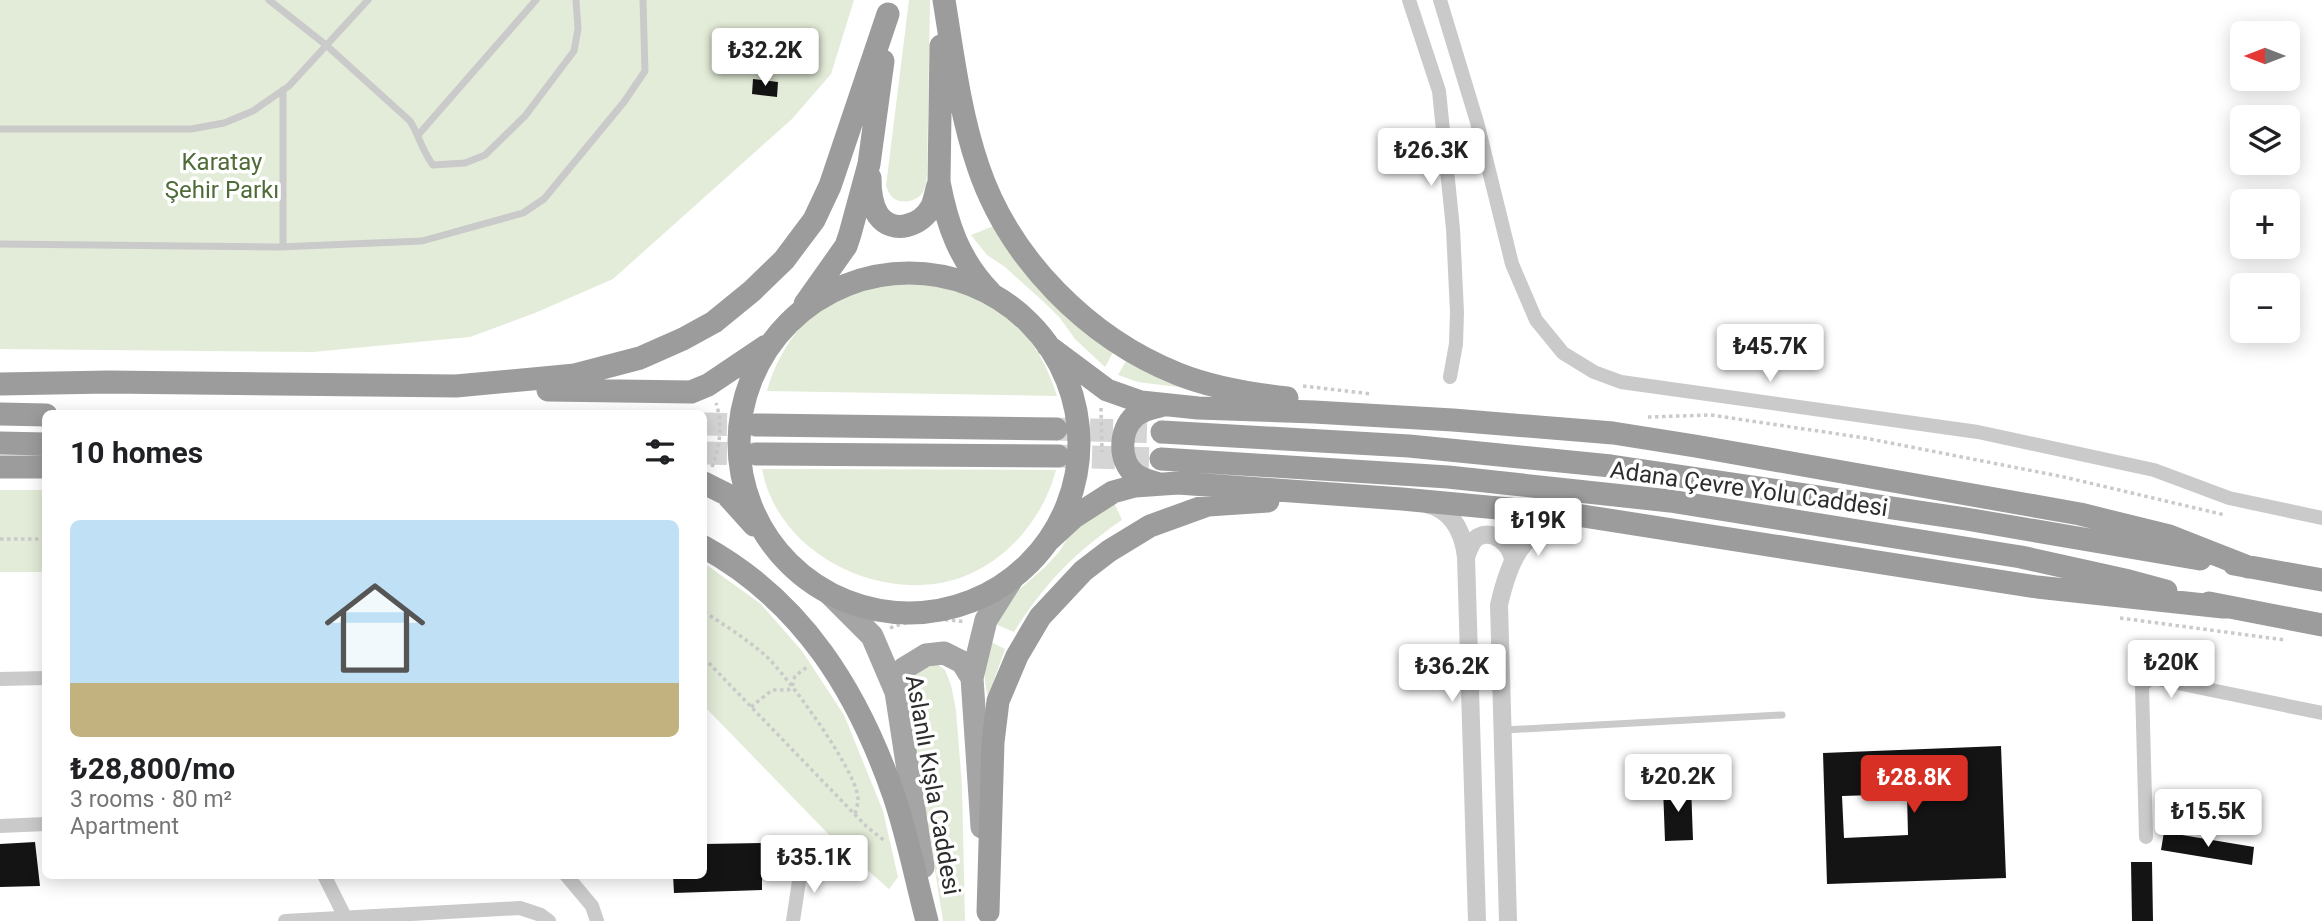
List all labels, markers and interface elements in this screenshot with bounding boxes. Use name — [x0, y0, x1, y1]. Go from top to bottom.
north arrow — [2230, 21, 2300, 91]
map controls — [2230, 21, 2300, 343]
pin: ₺32.2K — [708, 28, 822, 88]
text: ₺32.2K — [728, 37, 802, 64]
button: layers — [2230, 105, 2300, 175]
pin: ₺26.3K — [1374, 128, 1488, 188]
text: ₺26.3K — [1394, 137, 1468, 164]
park label: Karatay Şehir Parkı — [165, 148, 279, 204]
button: + — [2230, 189, 2300, 259]
button: − — [2230, 273, 2300, 343]
pin: ₺45.7K — [1713, 324, 1827, 384]
text: ₺45.7K — [1733, 333, 1807, 360]
icon: filters — [641, 433, 679, 471]
text: 10 homes — [70, 435, 203, 470]
street label: Adana Çevre Yolu Caddesi — [1608, 456, 1890, 522]
pin: ₺19K — [1497, 498, 1579, 558]
text: ₺19K — [1511, 507, 1565, 534]
icon: home — [312, 565, 438, 691]
pin: ₺20K — [2130, 640, 2212, 700]
pin: ₺36.2K — [1395, 644, 1509, 704]
text: ₺20K — [2144, 649, 2198, 676]
text: ₺36.2K — [1415, 653, 1489, 680]
street label: Aslanlı Kışla Caddesi — [900, 673, 966, 897]
text: ₺28,800/mo — [70, 751, 235, 786]
pin: ₺20.2K — [1621, 754, 1735, 814]
pin: ₺28.8K — [1857, 756, 1971, 815]
text: ₺20.2K — [1641, 763, 1715, 790]
text: ₺28.8K — [1877, 764, 1951, 791]
text: 3 rooms · 80 m² — [70, 786, 232, 813]
pin: ₺15.5K — [2151, 790, 2265, 849]
text: ₺15.5K — [2171, 798, 2245, 825]
text: Apartment — [70, 813, 179, 840]
pin: ₺35.1K — [757, 836, 871, 895]
text: ₺35.1K — [777, 844, 851, 871]

